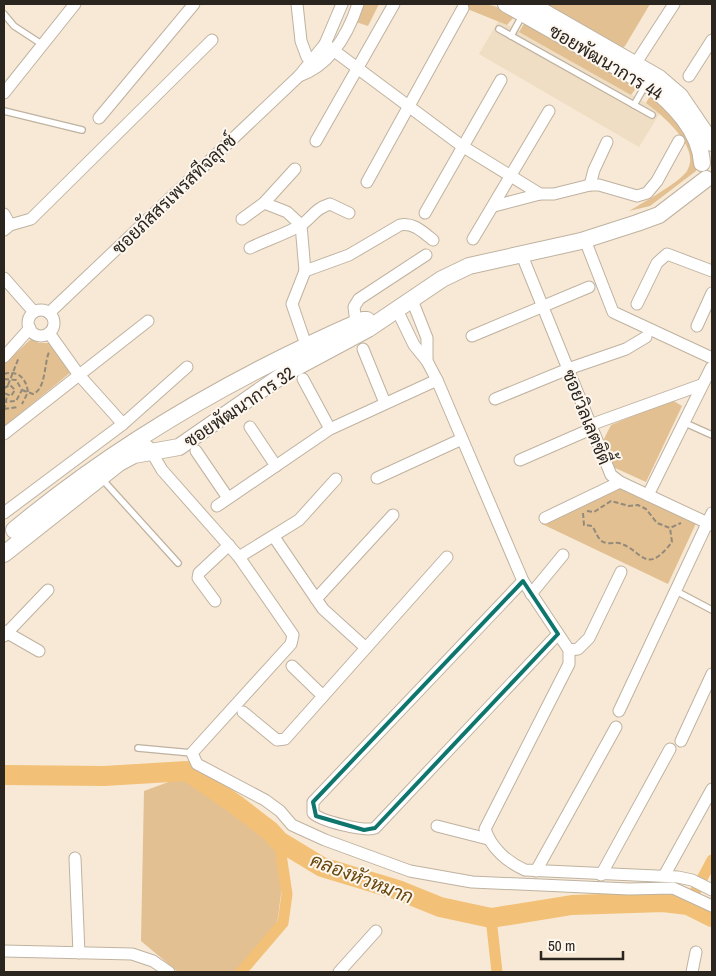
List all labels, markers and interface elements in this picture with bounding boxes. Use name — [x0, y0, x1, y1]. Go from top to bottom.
street label: ซอยพัฒนาการ 44 — [545, 18, 667, 106]
street label: ซอยภัสสรเพรสทีจลุกซ์ — [106, 128, 242, 260]
street label: ซอยพัฒนาการ 32 — [179, 361, 299, 453]
street label: ซอยวิลเลตซิตี้ — [557, 365, 621, 469]
water label: คลองหัวหมาก — [307, 847, 417, 910]
scale bar — [541, 928, 624, 960]
text: 50 m — [548, 935, 575, 956]

